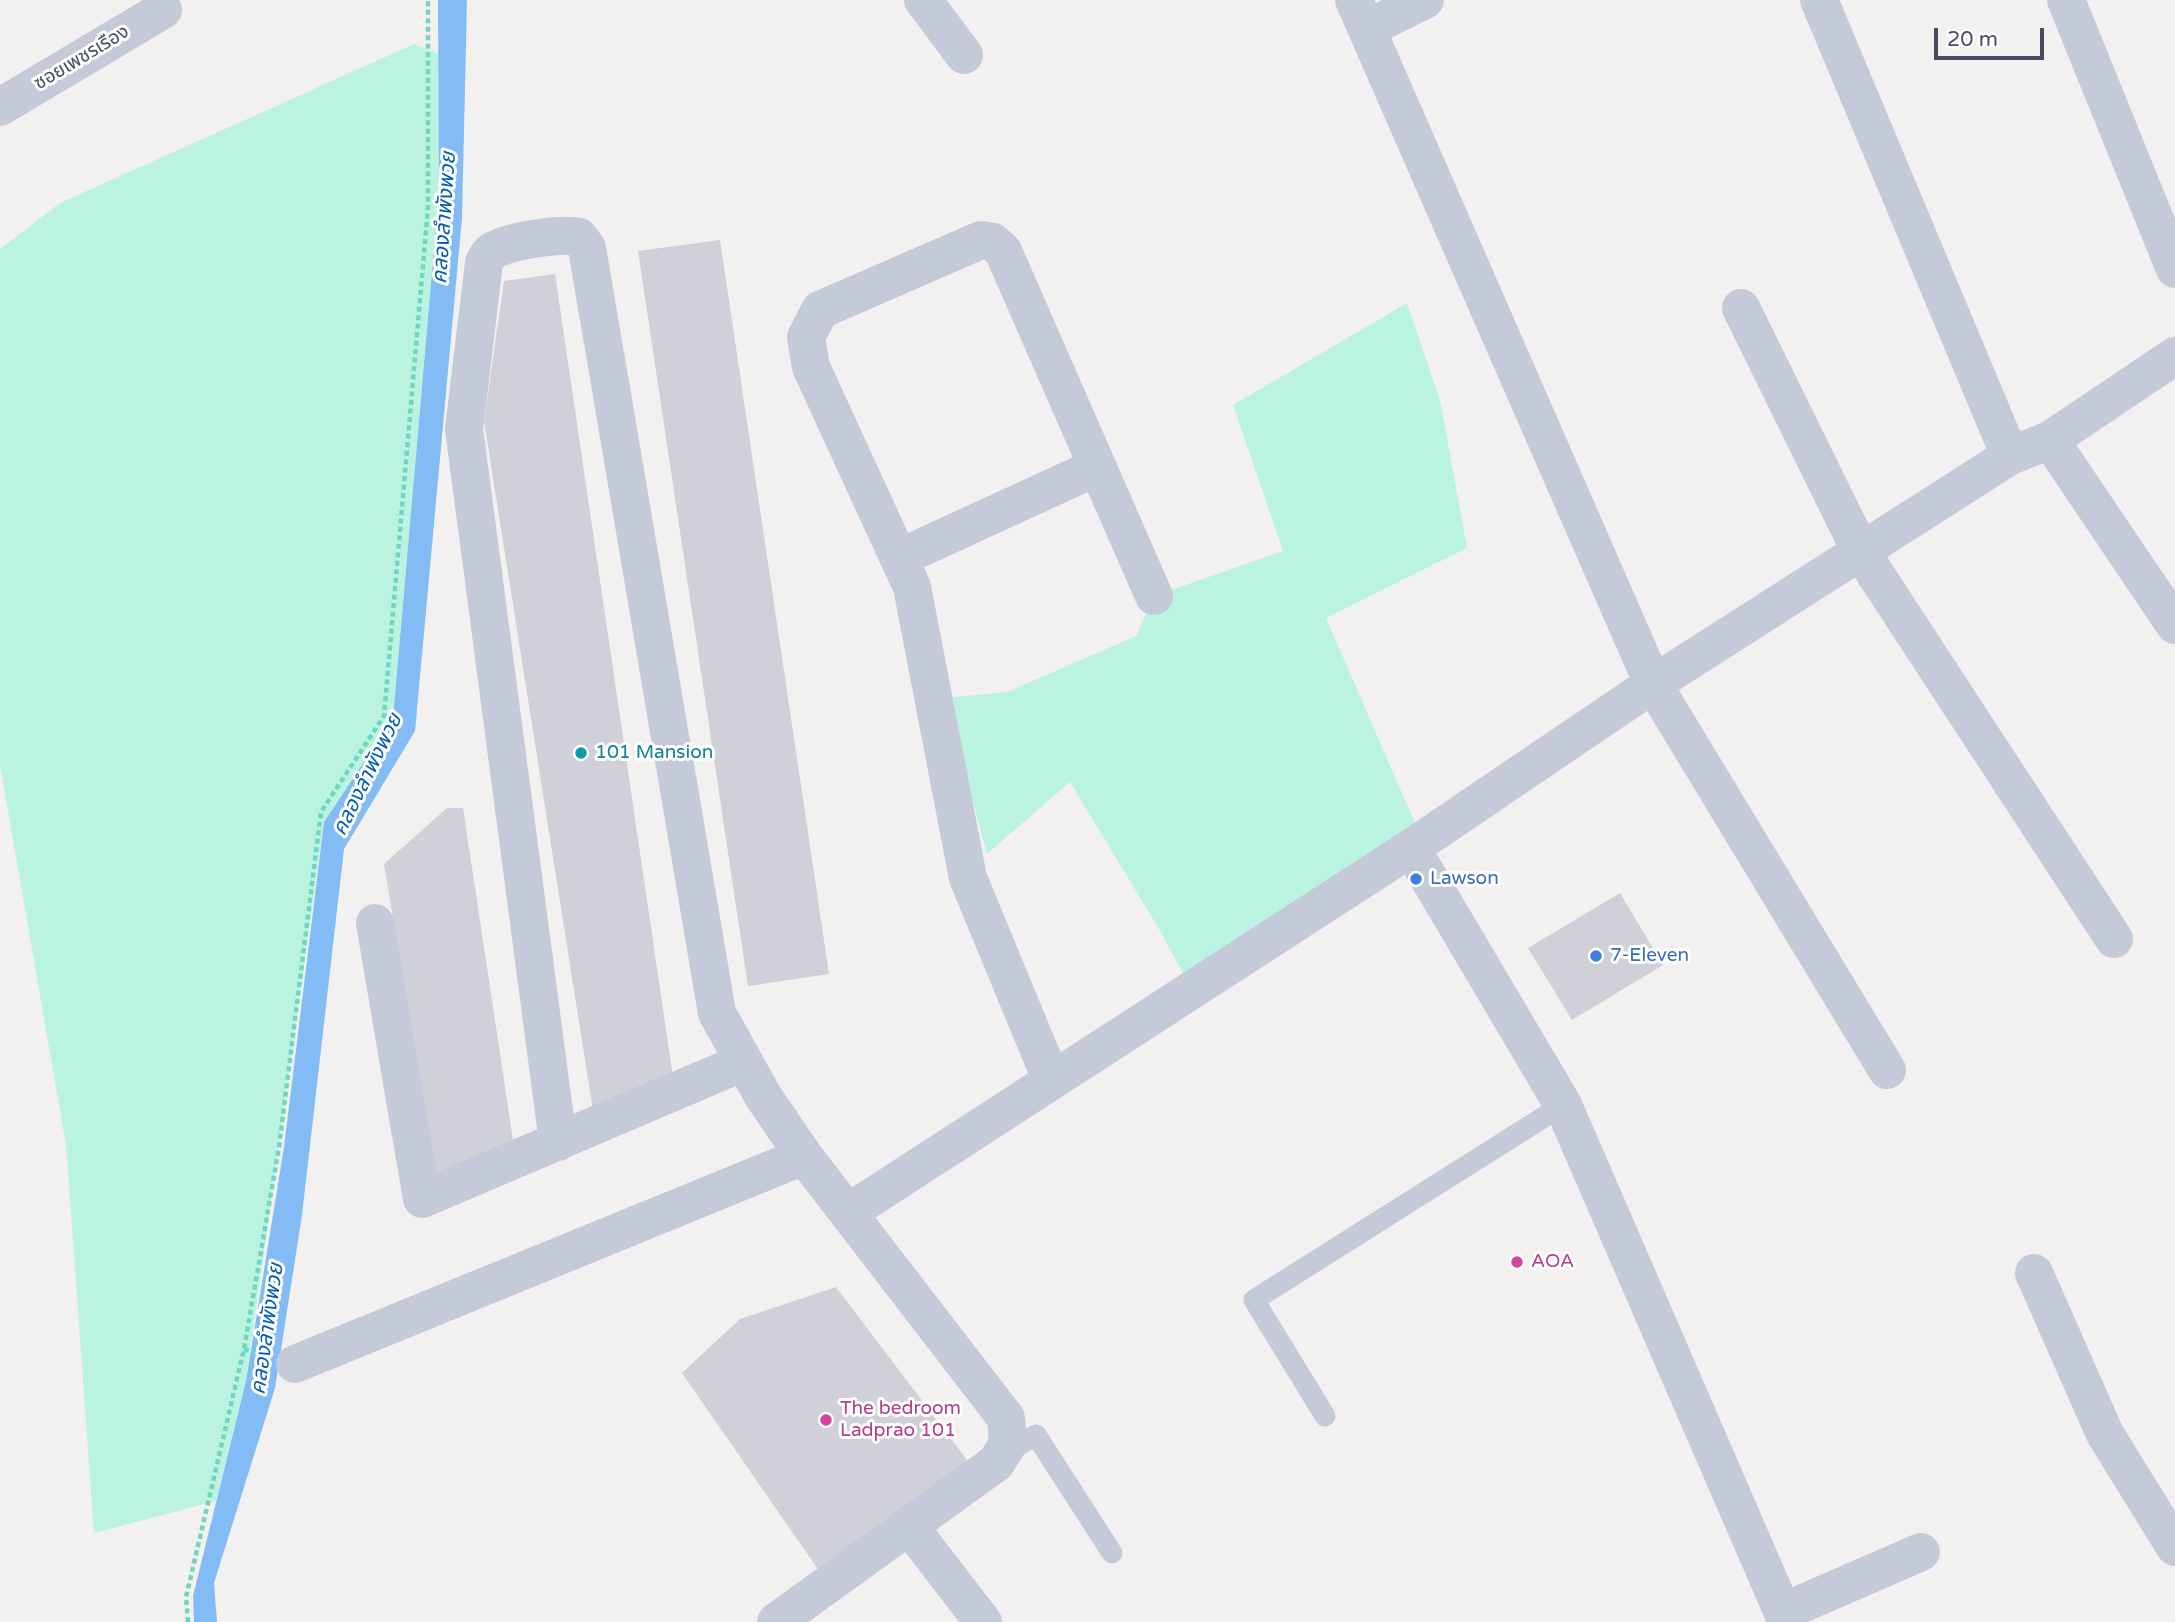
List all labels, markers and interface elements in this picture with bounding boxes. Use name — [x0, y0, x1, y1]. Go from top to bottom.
scale bar — [1937, 14, 2047, 58]
street label: ซอยเพชรเรือง — [30, 21, 134, 95]
text: 20 m — [1947, 27, 1998, 52]
water label: คลองลำพังพวย — [428, 151, 462, 285]
water label: คลองลำพังพวย — [328, 710, 408, 840]
place label: 101 Mansion — [595, 742, 713, 764]
marker: 101 Mansion — [573, 745, 589, 761]
place label: Lawson — [1430, 868, 1499, 890]
marker: Lawson — [1408, 871, 1424, 887]
place label: 7-Eleven — [1610, 945, 1689, 967]
marker: 7-Eleven — [1588, 948, 1604, 964]
place label: AOA — [1531, 1251, 1574, 1273]
marker: AOA — [1509, 1254, 1525, 1270]
water label: คลองลำพังพวย — [246, 1262, 290, 1396]
place label: The bedroom Ladprao 101 — [840, 1398, 961, 1442]
marker: The bedroom Ladprao 101 — [818, 1412, 834, 1428]

